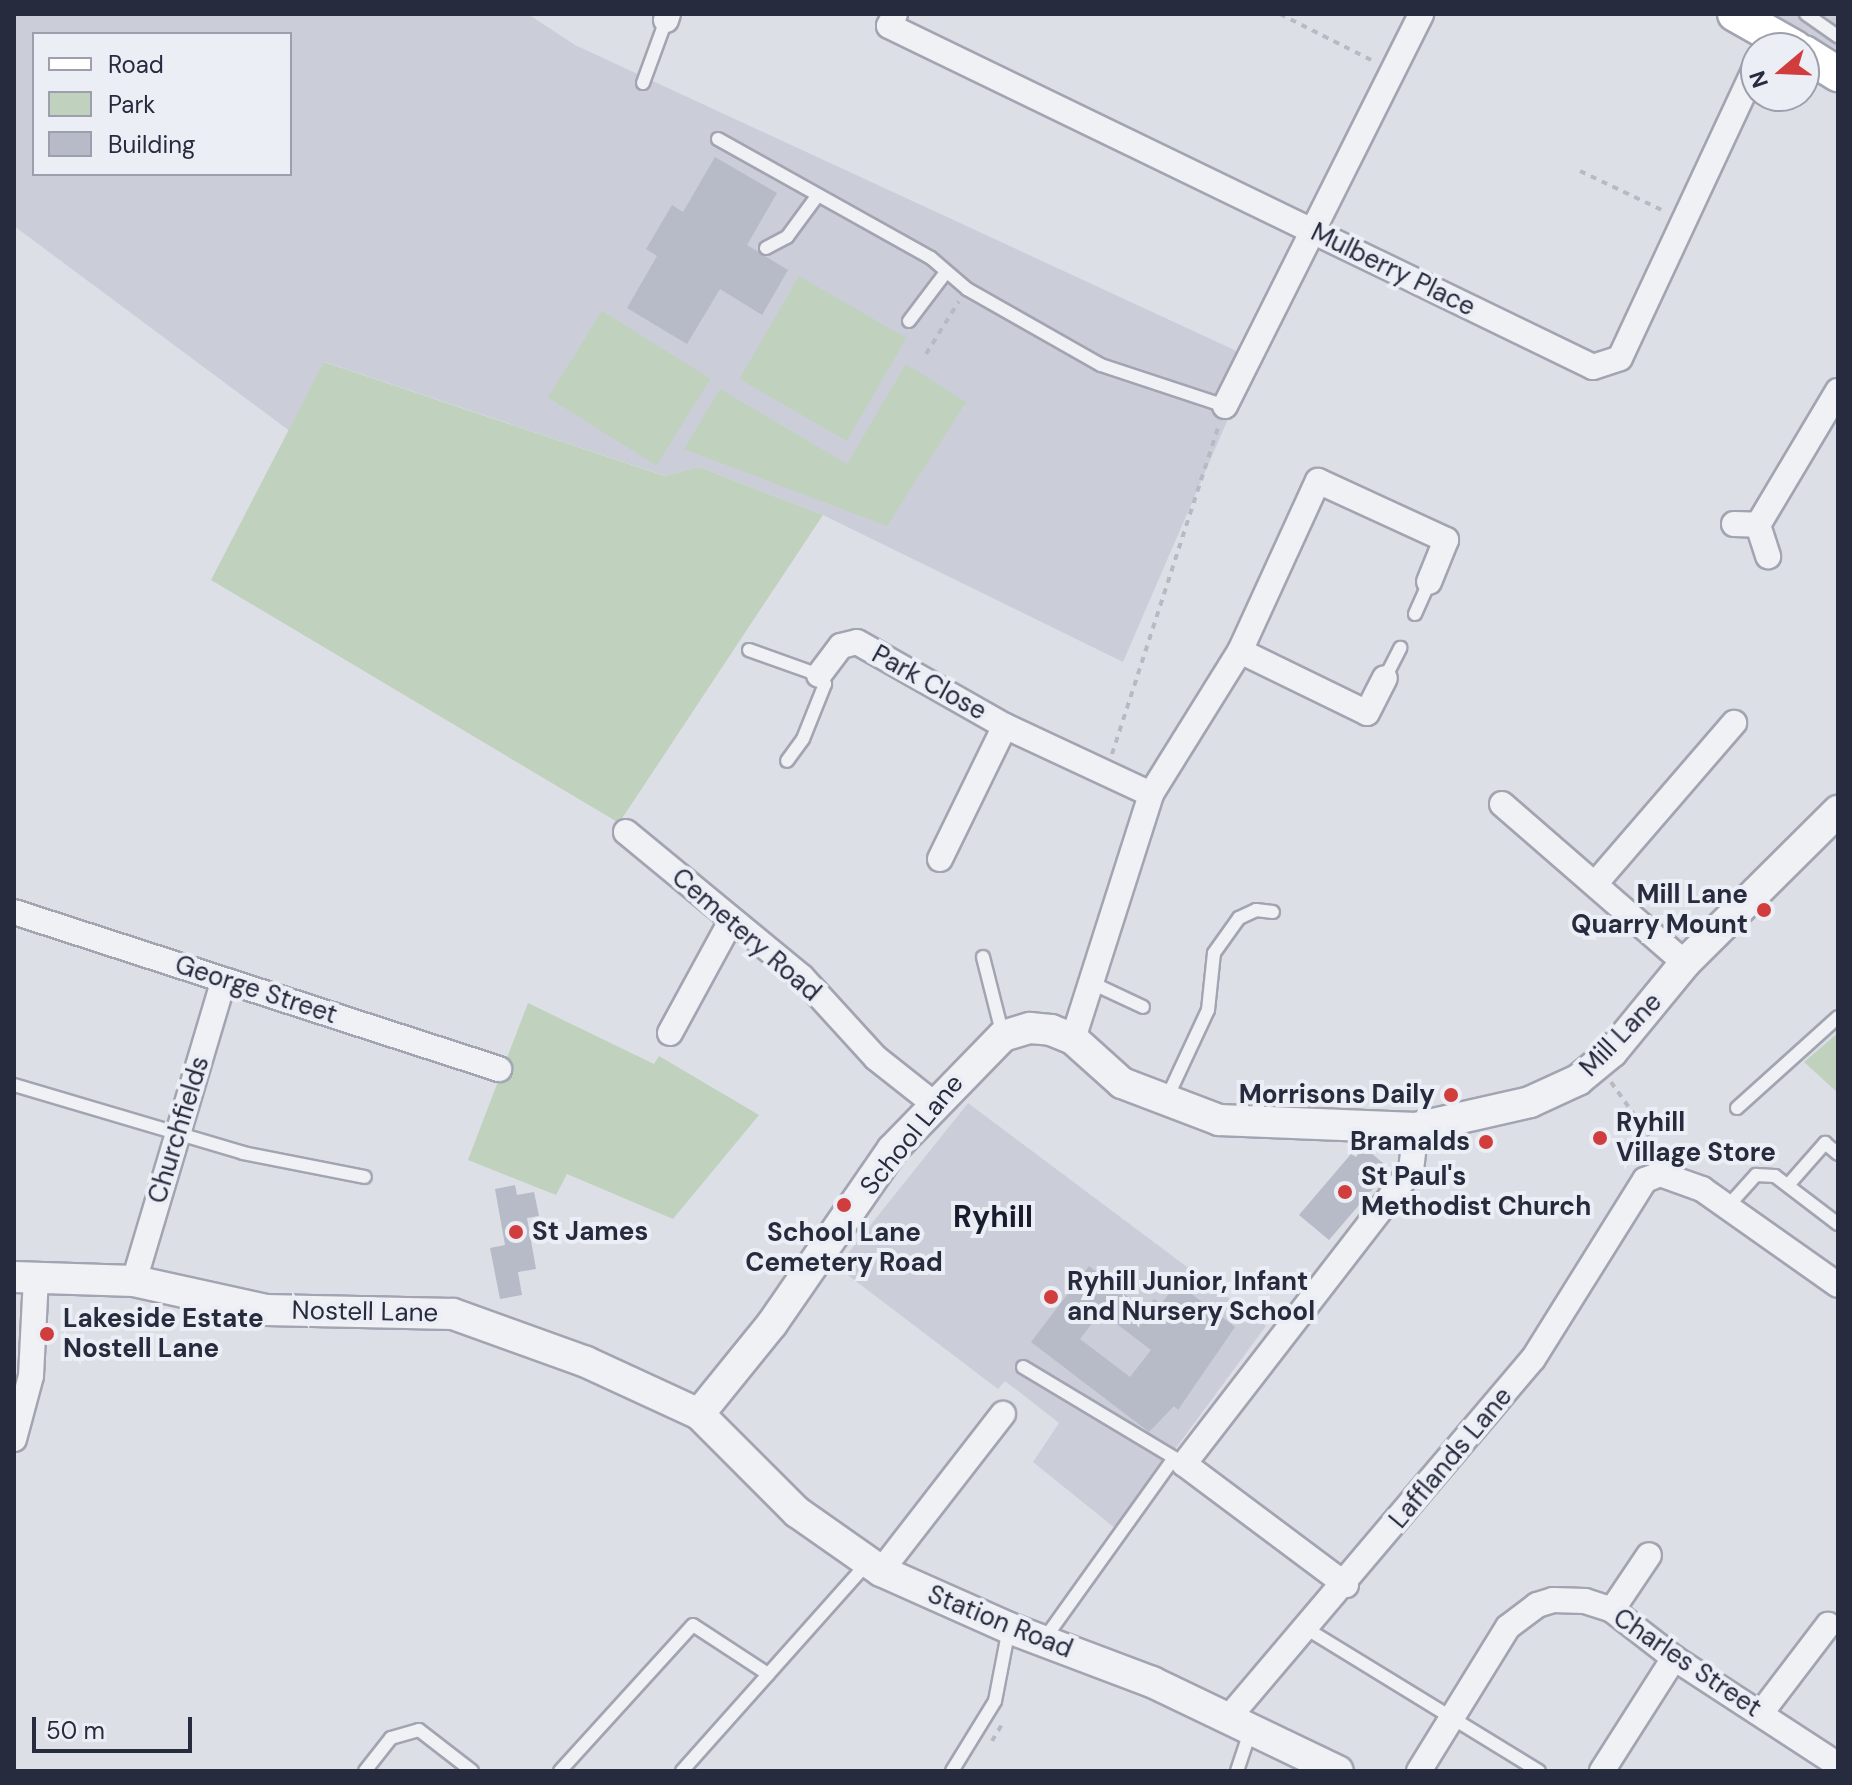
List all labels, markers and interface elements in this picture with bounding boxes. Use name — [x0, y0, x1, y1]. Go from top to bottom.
legend — [32, 32, 292, 176]
north arrow — [1740, 32, 1820, 112]
text: Road — [108, 49, 164, 80]
text: N — [1742, 67, 1775, 92]
text: Park — [108, 89, 155, 120]
text: Building — [108, 129, 195, 160]
street label: Mulberry Place — [1306, 217, 1480, 323]
street label: Park Close — [866, 639, 992, 727]
street label: Cemetery Road — [665, 862, 827, 1008]
place label: Mill Lane Quarry Mount — [1571, 879, 1748, 940]
marker: Mill Lane Quarry Mount — [1755, 901, 1773, 919]
street label: George Street — [171, 949, 341, 1031]
street label: Mill Lane — [1574, 987, 1668, 1083]
street label: Churchfields — [142, 1053, 216, 1207]
street label: School Lane — [854, 1068, 970, 1202]
place label: Morrisons Daily — [1239, 1079, 1435, 1111]
marker: Morrisons Daily — [1442, 1086, 1460, 1104]
place label: Ryhill Village Store — [1616, 1107, 1776, 1168]
place label: Bramalds — [1350, 1126, 1470, 1158]
marker: Ryhill Village Store — [1591, 1129, 1609, 1147]
marker: Bramalds — [1477, 1133, 1495, 1151]
place label: St Paul's Methodist Church — [1361, 1161, 1591, 1222]
marker: St Paul's Methodist Church — [1336, 1183, 1354, 1201]
marker: School Lane Cemetery Road — [835, 1196, 853, 1214]
district label: Ryhill — [953, 1199, 1033, 1235]
place label: St James — [532, 1216, 648, 1248]
place label: School Lane Cemetery Road — [745, 1217, 943, 1278]
marker: St James — [507, 1223, 525, 1241]
place label: Ryhill Junior, Infant and Nursery School — [1067, 1266, 1315, 1328]
marker: Ryhill Junior, Infant and Nursery School — [1042, 1288, 1060, 1306]
street label: Nostell Lane — [291, 1295, 439, 1329]
place label: Lakeside Estate Nostell Lane — [63, 1303, 264, 1364]
marker: Lakeside Estate Nostell Lane — [38, 1325, 56, 1343]
street label: Lafflands Lane — [1383, 1381, 1519, 1535]
street label: Station Road — [923, 1579, 1077, 1665]
street label: Charles Street — [1607, 1602, 1767, 1724]
scale bar — [36, 1701, 196, 1751]
text: 50 m — [46, 1715, 105, 1746]

